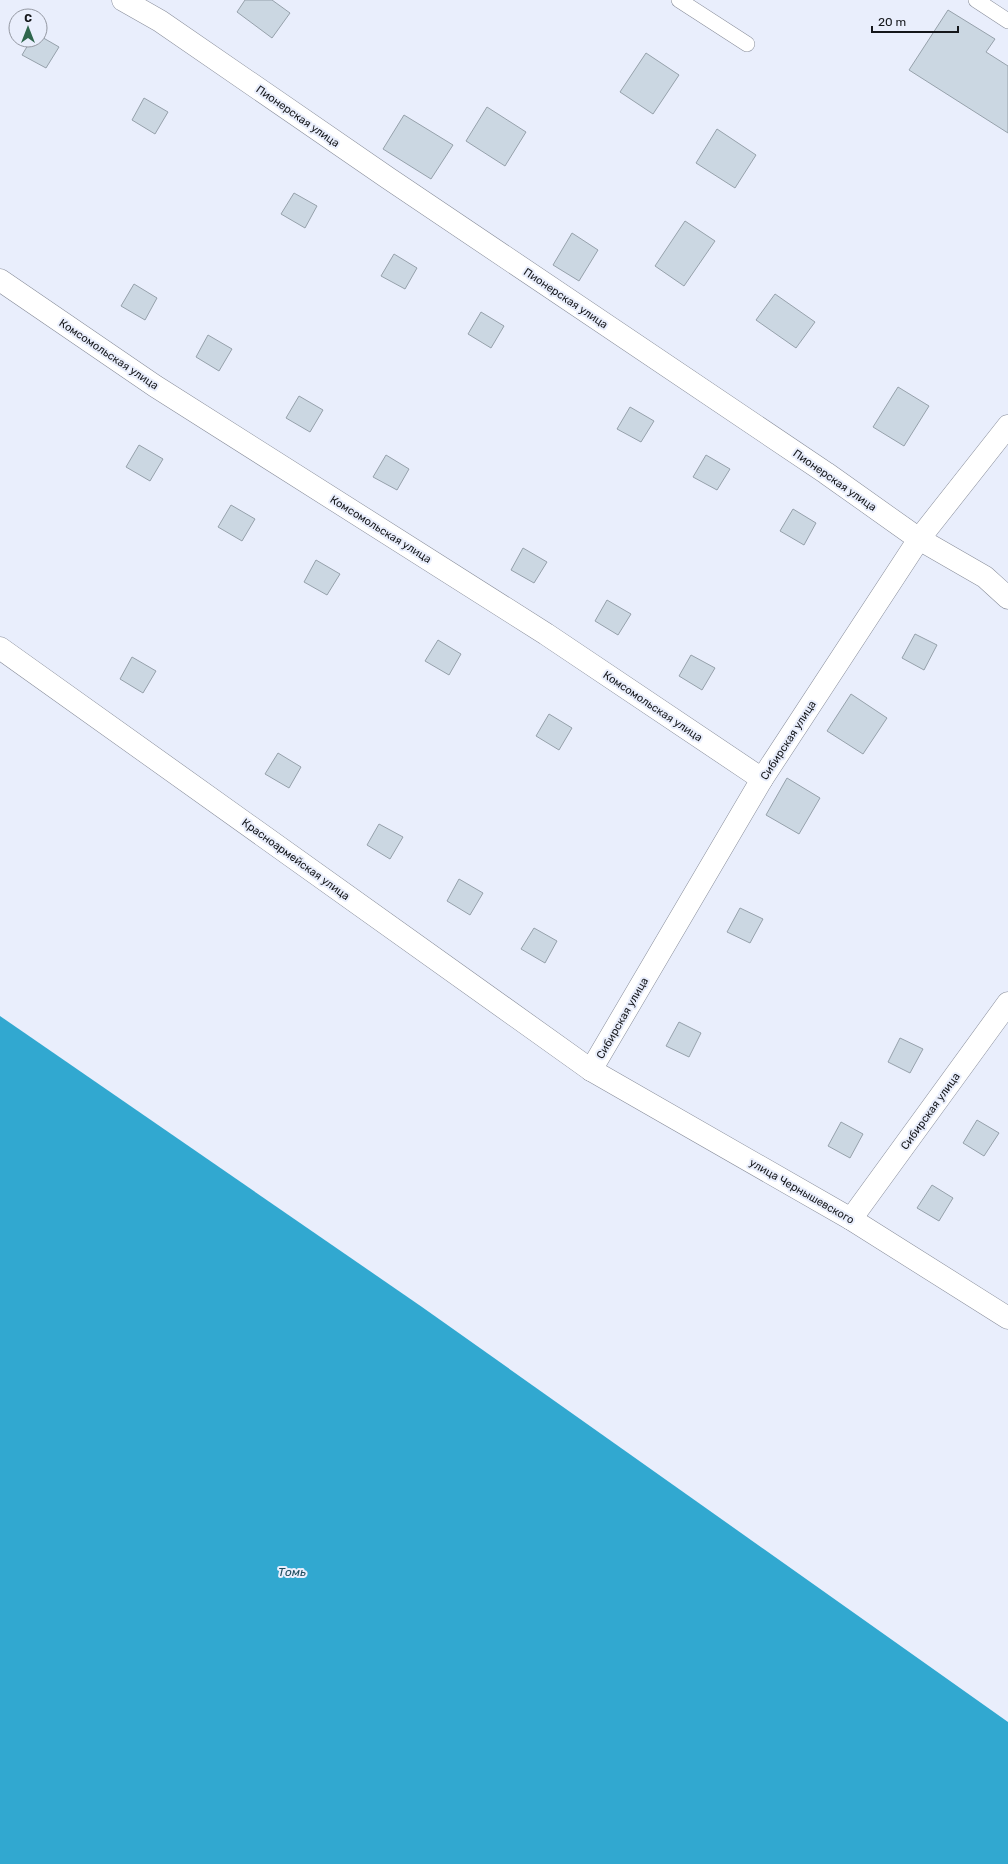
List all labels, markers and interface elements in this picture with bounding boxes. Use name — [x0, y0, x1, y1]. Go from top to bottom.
north arrow — [8, 8, 48, 48]
scale bar — [872, 8, 958, 34]
text: С — [24, 12, 32, 25]
text: 20 m — [878, 15, 906, 29]
street label: Пионерская улица — [254, 83, 342, 150]
street label: Пионерская улица — [521, 265, 610, 331]
street label: Комсомольская улица — [57, 316, 161, 392]
street label: Пионерская улица — [791, 447, 879, 514]
street label: Комсомольская улица — [328, 493, 434, 566]
street label: Комсомольская улица — [601, 668, 705, 744]
street label: Сибирская улица — [758, 698, 819, 782]
street label: Красноармейская улица — [239, 816, 352, 903]
street label: Сибирская улица — [594, 975, 651, 1061]
street label: Сибирская улица — [898, 1070, 963, 1152]
street label: улица Чернышевского — [747, 1156, 856, 1227]
water label: Томь — [278, 1565, 306, 1579]

